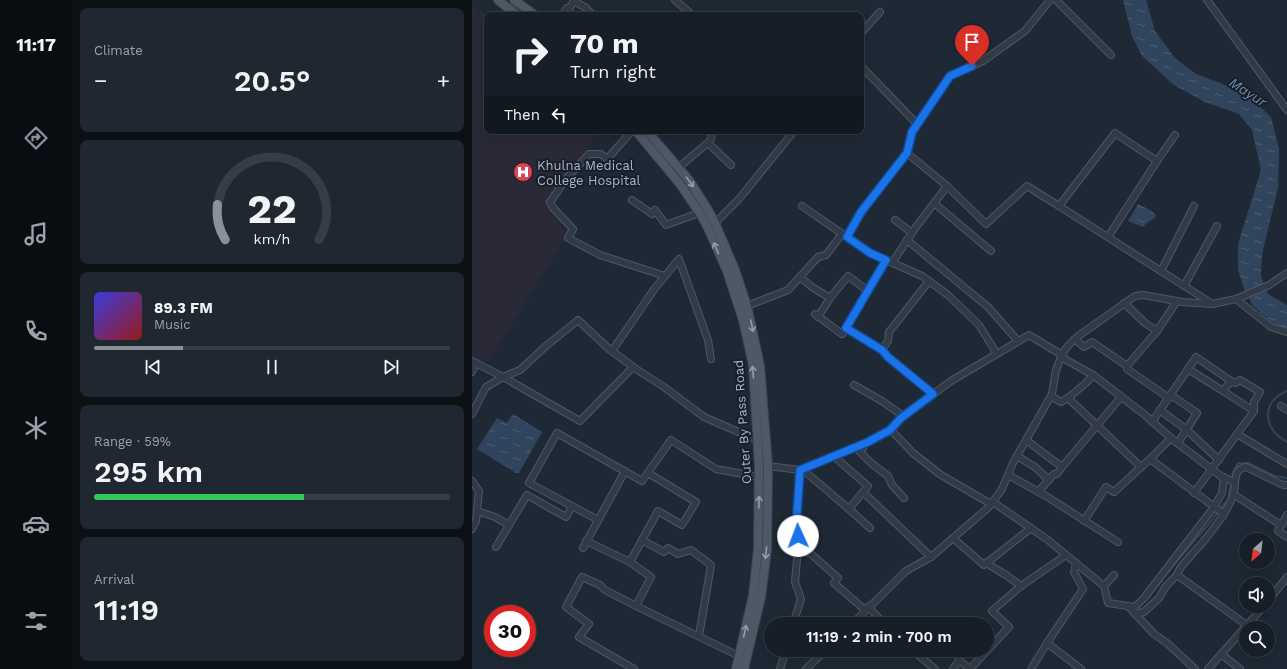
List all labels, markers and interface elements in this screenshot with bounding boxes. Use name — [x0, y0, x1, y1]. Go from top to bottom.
pin — [955, 25, 989, 66]
text: 70 m — [570, 27, 639, 60]
icon: right — [504, 28, 556, 80]
icon: arrive — [961, 31, 983, 53]
text: 11:17 — [16, 34, 56, 55]
text: Climate — [94, 43, 143, 58]
text: Turn right — [570, 61, 656, 82]
text: 20.5° — [234, 63, 310, 98]
text: − — [94, 68, 107, 93]
text: + — [437, 68, 450, 93]
water label: Mayur — [1226, 74, 1270, 110]
icon: left — [548, 104, 570, 126]
text: Then — [504, 106, 540, 124]
icon: directions — [22, 124, 50, 152]
place label: Khulna Medical College Hospital — [537, 158, 641, 188]
hospital icon: Khulna Medical College Hospital — [512, 161, 534, 183]
one-way arrow — [686, 177, 694, 188]
text: 22 — [247, 184, 297, 233]
icon: music — [22, 220, 50, 248]
text: km/h — [254, 231, 290, 247]
one-way arrow — [712, 243, 720, 255]
text: 89.3 FM — [154, 299, 213, 317]
icon: phone — [22, 317, 50, 345]
text: Music — [154, 317, 191, 332]
one-way arrow — [749, 320, 757, 333]
icon: previous — [142, 356, 164, 378]
icon: pause — [261, 356, 283, 378]
icon: next — [380, 356, 402, 378]
street label: Outer By Pass Road — [731, 359, 754, 485]
one-way arrow — [749, 366, 757, 379]
icon: climate — [22, 414, 50, 442]
text: Range · 59% — [94, 434, 171, 449]
text: 295 km — [94, 454, 203, 489]
one-way arrow — [755, 496, 763, 509]
icon: car — [22, 510, 50, 538]
position arrow — [777, 515, 819, 557]
north arrow — [1239, 533, 1275, 569]
map controls — [1239, 533, 1275, 657]
one-way arrow — [763, 546, 770, 559]
text: Arrival — [94, 572, 135, 587]
button: sound — [1239, 577, 1275, 613]
text: 11:19 — [94, 592, 159, 627]
speed limit sign: 30 — [484, 605, 536, 657]
icon: filters — [22, 607, 50, 635]
button: search — [1239, 621, 1275, 657]
one-way arrow — [742, 625, 750, 638]
text: 11:19 · 2 min · 700 m — [806, 628, 952, 646]

